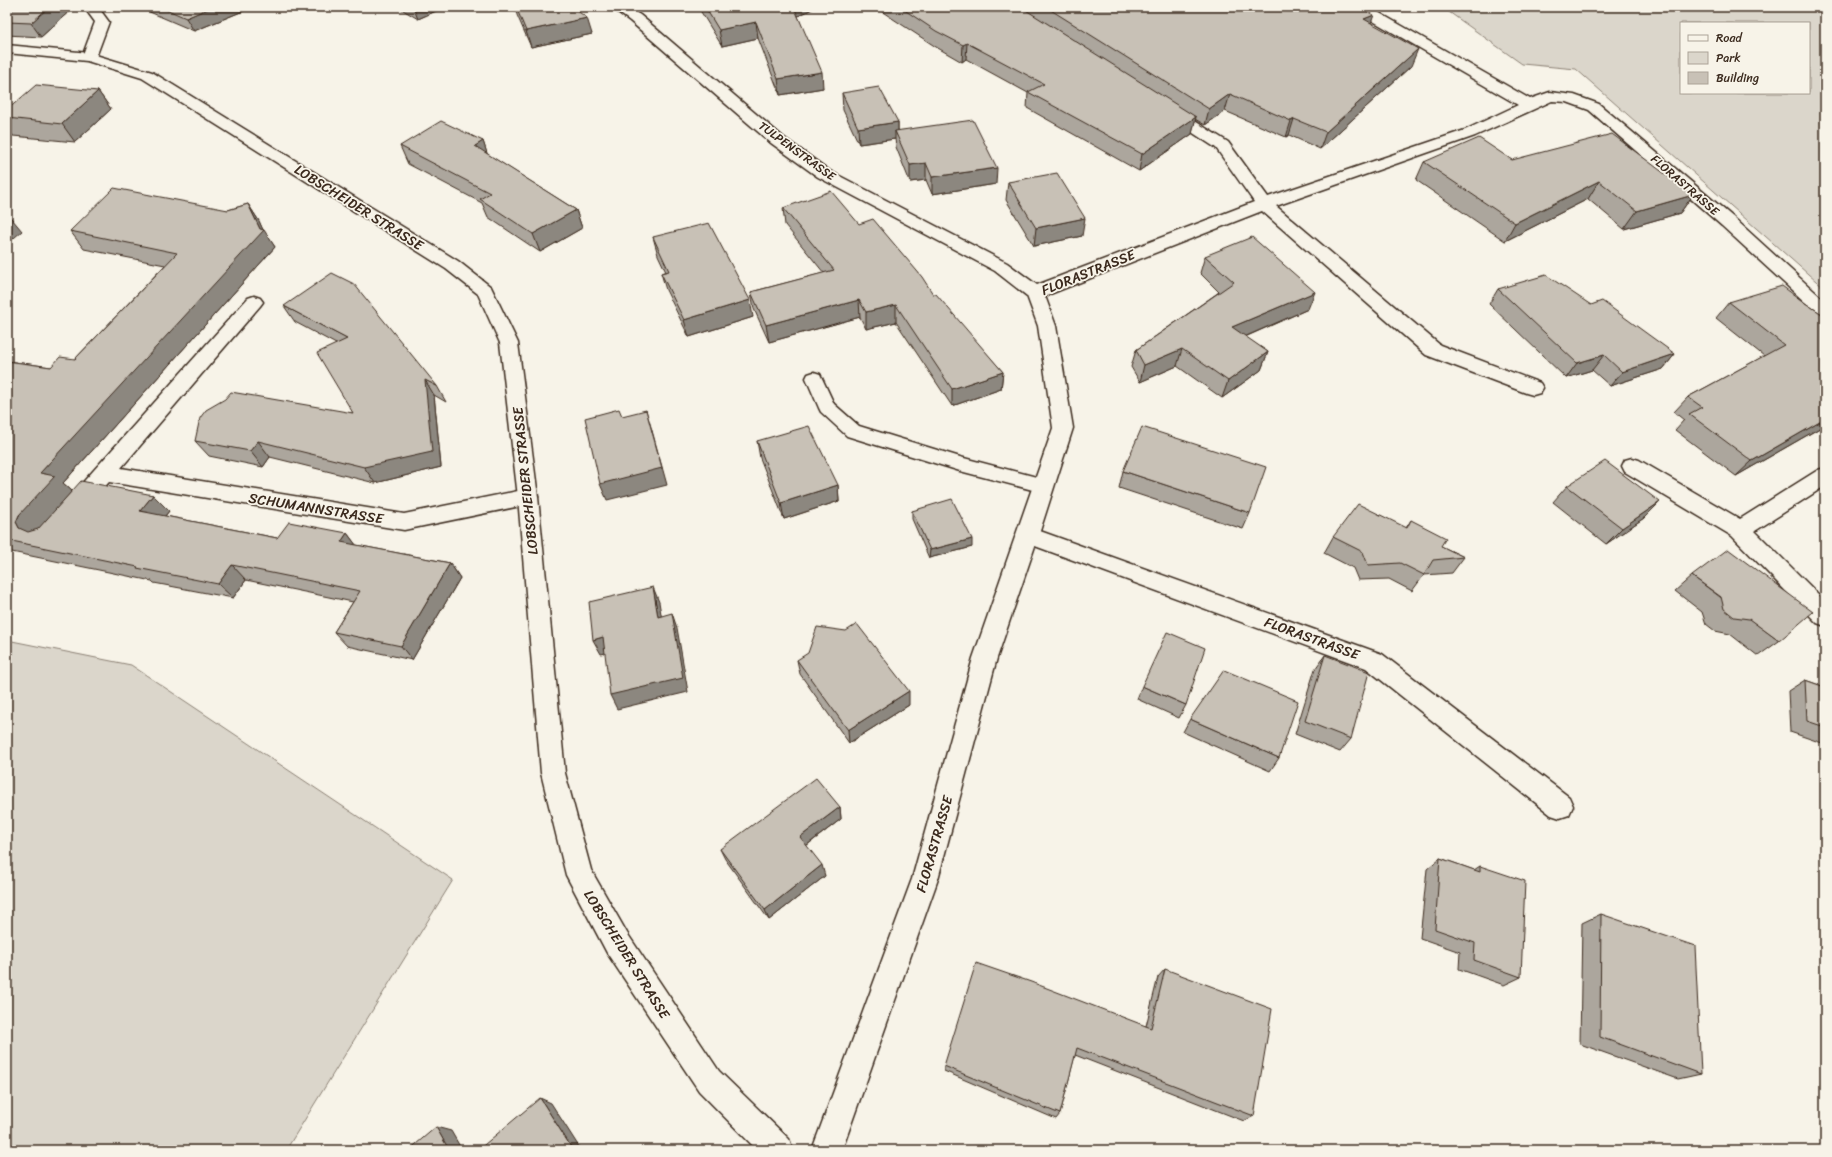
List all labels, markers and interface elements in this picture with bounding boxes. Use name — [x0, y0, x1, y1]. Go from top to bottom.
legend — [1680, 22, 1810, 94]
text: Road — [1716, 27, 1743, 49]
text: Park — [1716, 47, 1741, 69]
text: Building — [1716, 67, 1759, 89]
street label: TULPENSTRASSE — [754, 115, 841, 187]
street label: FLORASTRASSE — [1646, 149, 1725, 222]
street label: LOBSCHEIDER STRASSE — [289, 158, 429, 258]
street label: FLORASTRASSE — [1037, 242, 1140, 303]
street label: LOBSCHEIDER STRASSE — [505, 405, 546, 556]
street label: SCHUMANNSTRASSE — [247, 486, 386, 532]
street label: FLORASTRASSE — [1261, 610, 1364, 668]
street label: FLORASTRASSE — [909, 792, 961, 895]
street label: LOBSCHEIDER STRASSE — [577, 885, 677, 1025]

